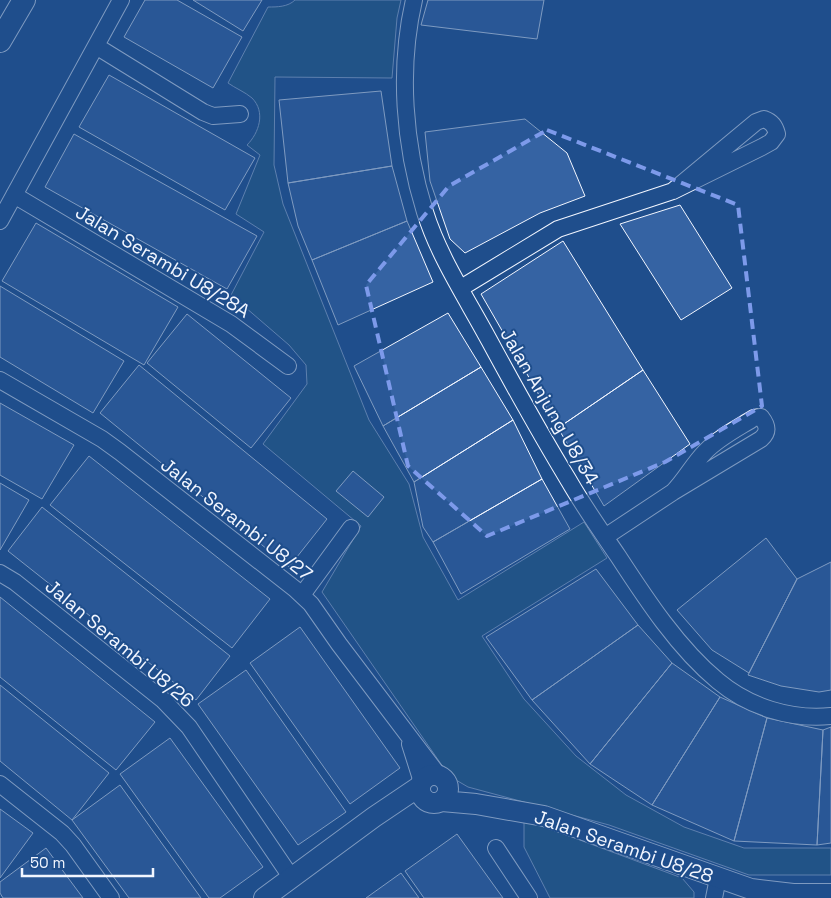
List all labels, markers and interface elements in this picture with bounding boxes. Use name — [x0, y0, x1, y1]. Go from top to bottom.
street label: Jalan Serambi U8/28A — [71, 199, 255, 324]
street label: Jalan Anjung U8/34 — [494, 323, 605, 489]
street label: Jalan Serambi U8/27 — [156, 452, 318, 587]
street label: Jalan Serambi U8/26 — [40, 574, 199, 713]
street label: Jalan Serambi U8/28 — [531, 804, 717, 889]
scale bar — [22, 846, 154, 878]
text: 50 m — [30, 853, 65, 872]

